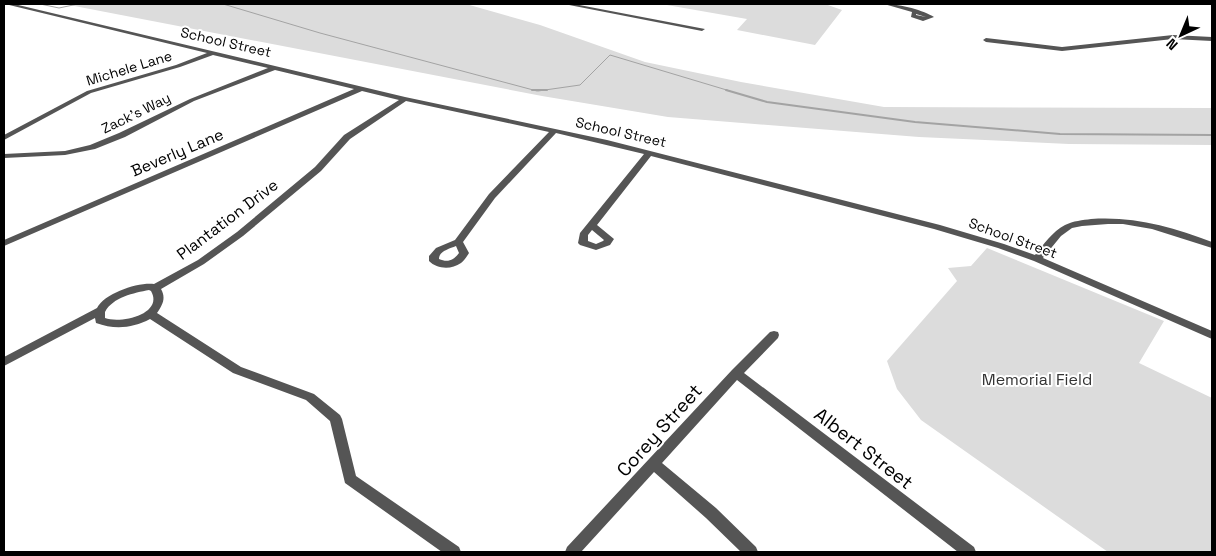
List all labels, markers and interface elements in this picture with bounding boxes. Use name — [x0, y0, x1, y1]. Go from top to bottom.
north arrow — [1156, 10, 1206, 60]
street label: School Street — [179, 23, 273, 61]
text: N — [1162, 35, 1182, 54]
street label: Michele Lane — [84, 46, 174, 90]
street label: Zack's Way — [98, 89, 174, 137]
street label: School Street — [574, 113, 668, 151]
street label: Beverly Lane — [128, 124, 227, 181]
street label: Plantation Drive — [172, 174, 282, 264]
street label: School Street — [966, 214, 1060, 262]
park label: Memorial Field — [982, 369, 1092, 390]
street label: Corey Street — [611, 379, 708, 482]
street label: Albert Street — [809, 402, 918, 495]

